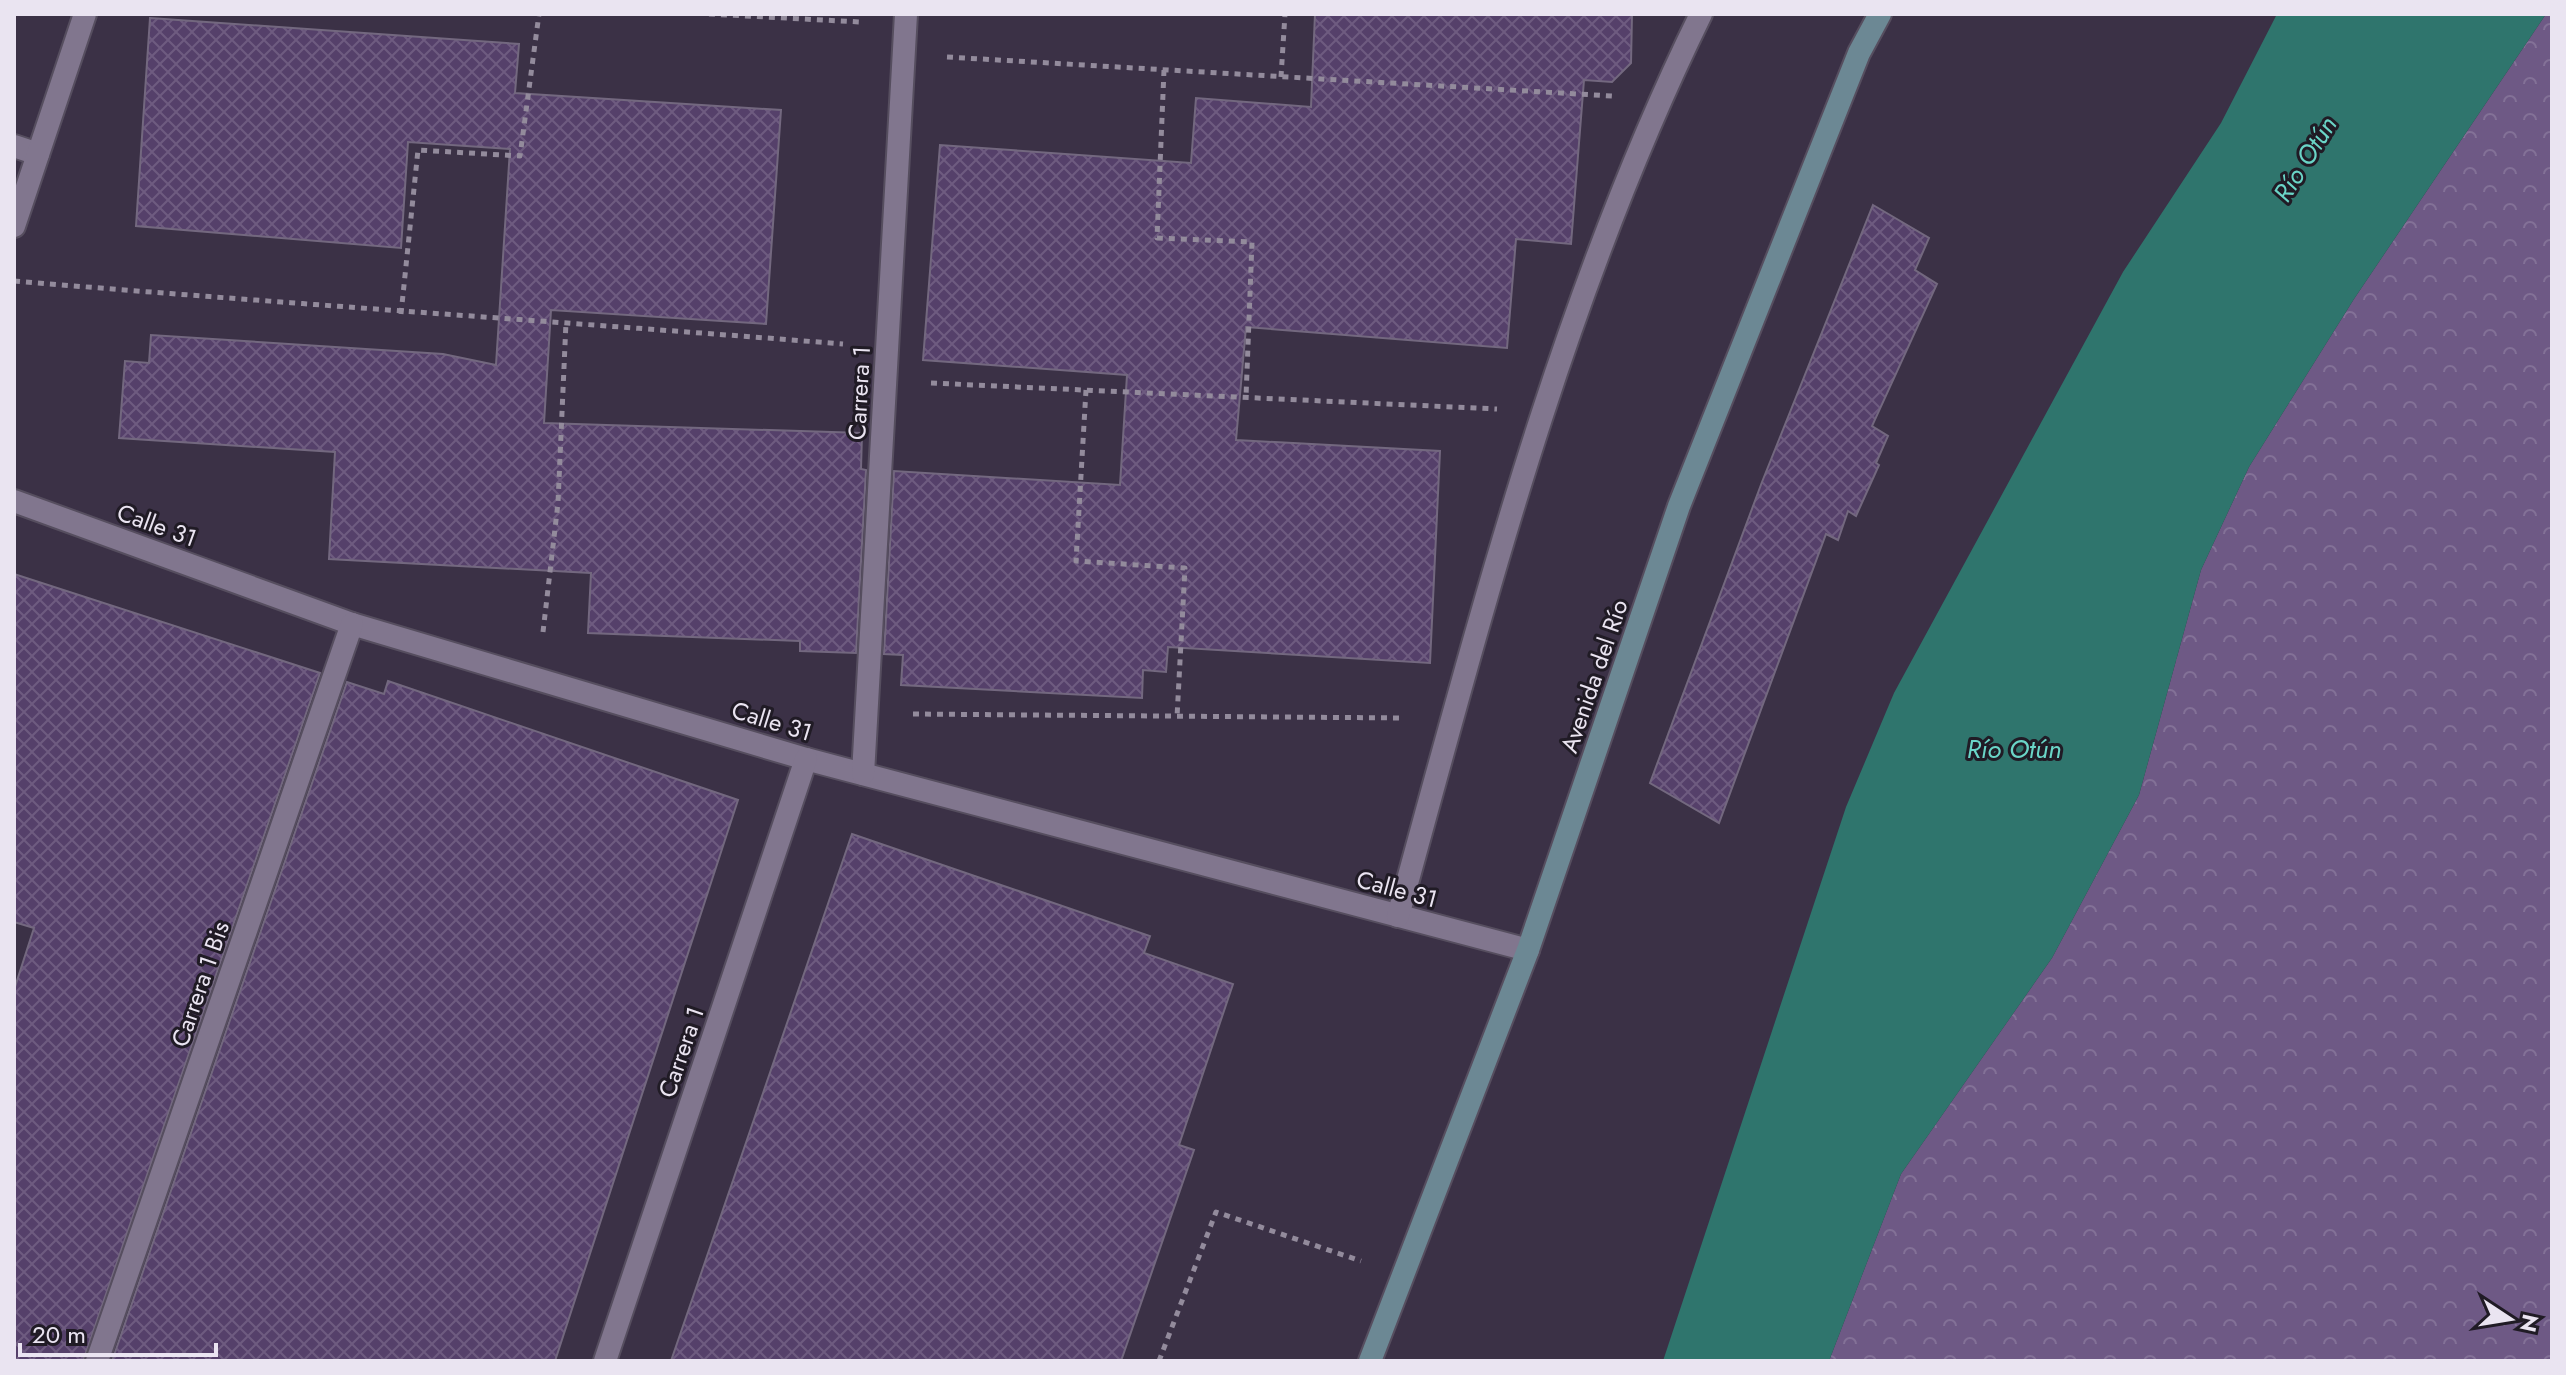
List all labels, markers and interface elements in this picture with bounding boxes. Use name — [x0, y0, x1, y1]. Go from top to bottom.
water label: Río Otún — [2264, 109, 2346, 209]
street label: Carrera 1 — [839, 345, 879, 441]
street label: Calle 31 — [112, 494, 202, 556]
street label: Avenida del Río — [1551, 595, 1637, 757]
street label: Calle 31 — [727, 692, 817, 750]
water label: Río Otún — [1967, 730, 2061, 768]
street label: Calle 31 — [1353, 861, 1441, 917]
street label: Carrera 1 Bis — [162, 916, 238, 1052]
street label: Carrera 1 — [649, 1002, 713, 1102]
north arrow — [2470, 1279, 2550, 1359]
scale bar — [20, 1307, 216, 1357]
text: N — [2512, 1311, 2547, 1335]
text: 20 m — [32, 1317, 86, 1352]

